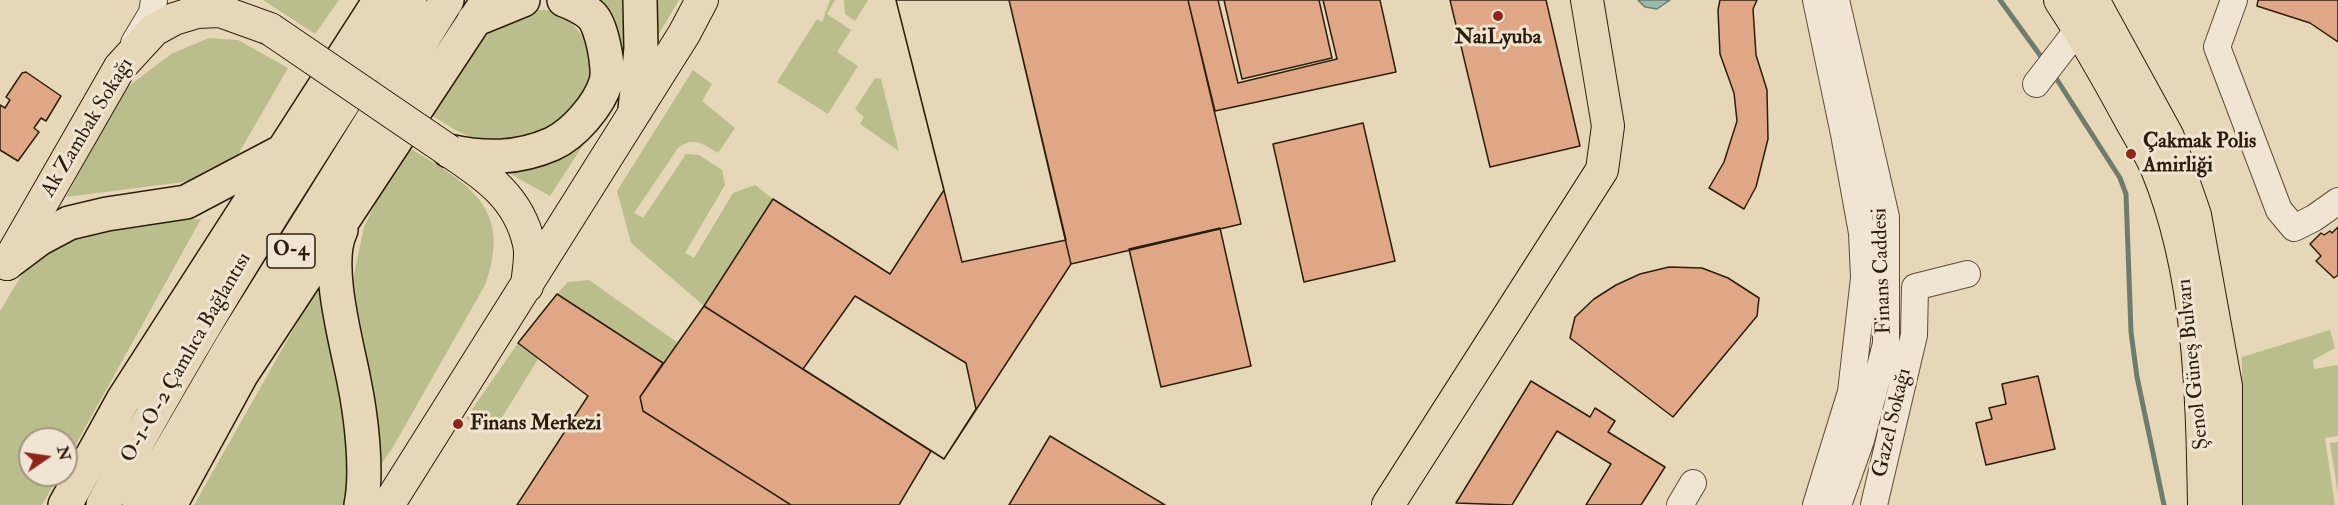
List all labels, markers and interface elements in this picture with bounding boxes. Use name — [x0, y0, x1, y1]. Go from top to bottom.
marker: NaiLyuba — [1491, 9, 1505, 23]
place label: NaiLyuba — [1455, 25, 1541, 51]
street label: Ak Zambak Sokağı — [37, 54, 139, 202]
place label: Çakmak Polis Amirliği — [2143, 129, 2256, 179]
marker: Çakmak Polis Amirliği — [2124, 147, 2138, 161]
street label: Finans Caddesi — [1868, 207, 1898, 335]
road number: O-4 — [267, 234, 315, 268]
street label: O-1-O-2 Çamlıca Bağlantısı — [116, 248, 258, 468]
street label: Şenol Güneş Bulvarı — [2172, 277, 2216, 451]
street label: Gazel Sokağı — [1868, 366, 1918, 480]
place label: Finans Merkezi — [470, 411, 601, 437]
marker: Finans Merkezi — [451, 417, 465, 431]
north arrow — [18, 427, 78, 487]
text: N — [52, 444, 75, 463]

